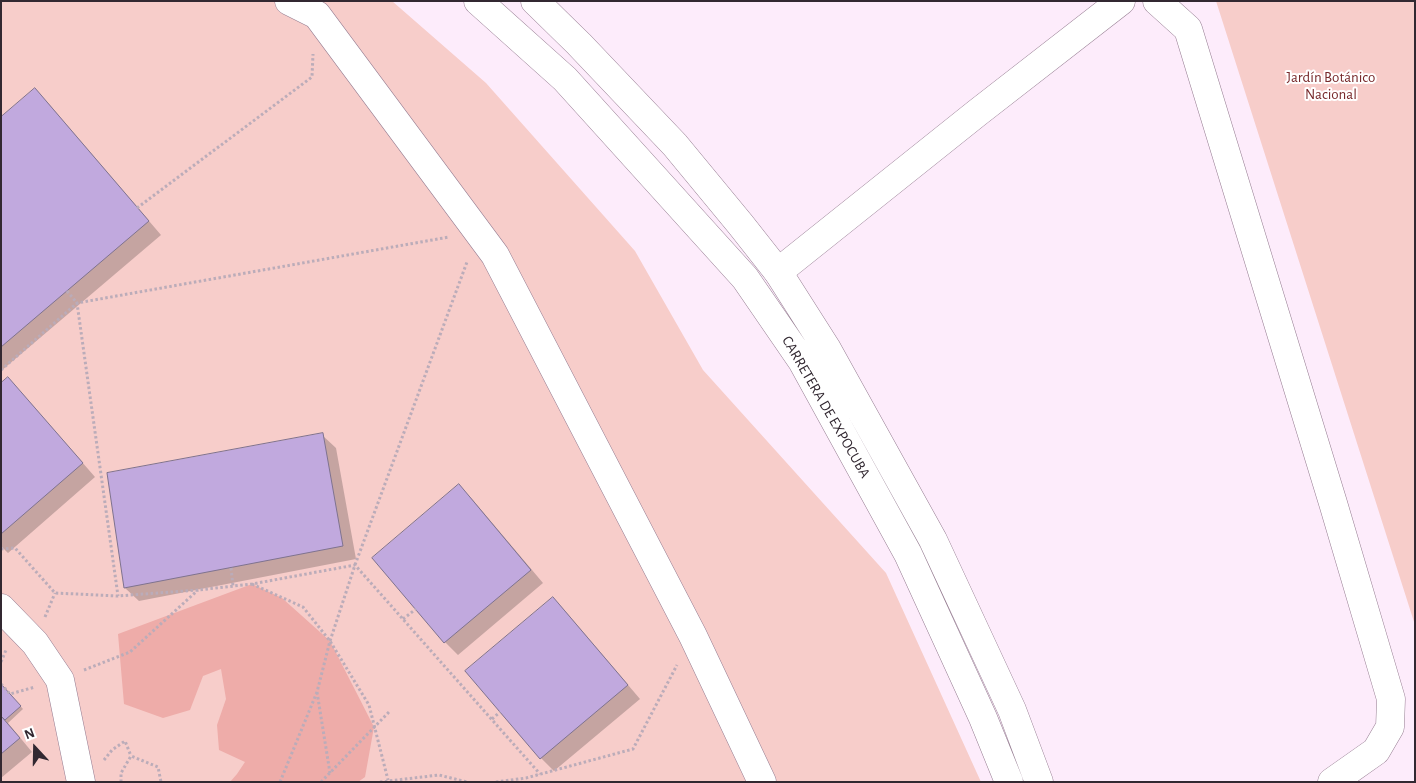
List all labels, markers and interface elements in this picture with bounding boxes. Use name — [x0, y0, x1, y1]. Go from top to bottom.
park label: Jardín Botánico Nacional — [1287, 68, 1375, 103]
street label: CARRETERA DE EXPOCUBA — [778, 333, 874, 481]
north arrow — [10, 723, 60, 773]
text: N — [23, 726, 37, 742]

